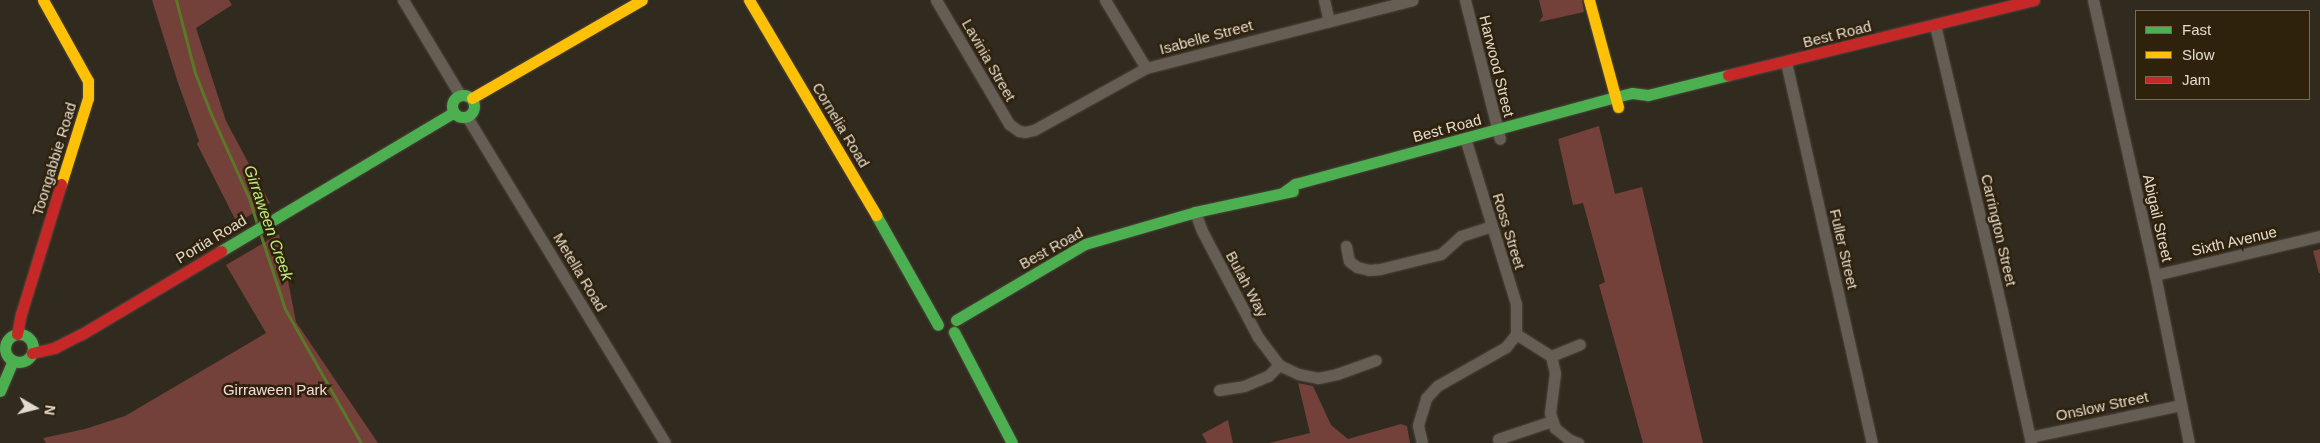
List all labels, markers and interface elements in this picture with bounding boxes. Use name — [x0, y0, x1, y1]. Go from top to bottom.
legend — [2135, 10, 2310, 100]
street label: Harwood Street — [1476, 13, 1518, 119]
street label: Lavinia Street — [958, 16, 1020, 104]
street label: Isabelle Street — [1157, 16, 1255, 58]
street label: Best Road — [1801, 17, 1873, 51]
text: Fast — [2182, 21, 2211, 38]
text: Slow — [2182, 46, 2215, 63]
text: Jam — [2182, 71, 2210, 88]
street label: Cornelia Road — [809, 79, 873, 171]
street label: Toongabbie Road — [28, 100, 80, 218]
street label: Best Road — [1411, 110, 1483, 146]
water label: Girraween Creek — [239, 163, 297, 283]
street label: Carrington Street — [1977, 172, 2021, 288]
street label: Abigail Street — [2139, 173, 2177, 263]
street label: Ross Street — [1489, 191, 1529, 271]
street label: Fuller Street — [1826, 207, 1862, 291]
street label: Portia Road — [172, 211, 250, 267]
street label: Sixth Avenue — [2189, 222, 2279, 260]
street label: Best Road — [1016, 223, 1086, 273]
street label: Metella Road — [550, 229, 610, 315]
street label: Bulah Way — [1222, 248, 1272, 320]
park label: Girraween Park — [223, 381, 327, 399]
north arrow — [10, 383, 60, 433]
street label: Onslow Street — [2054, 387, 2150, 425]
text: N — [41, 404, 58, 416]

